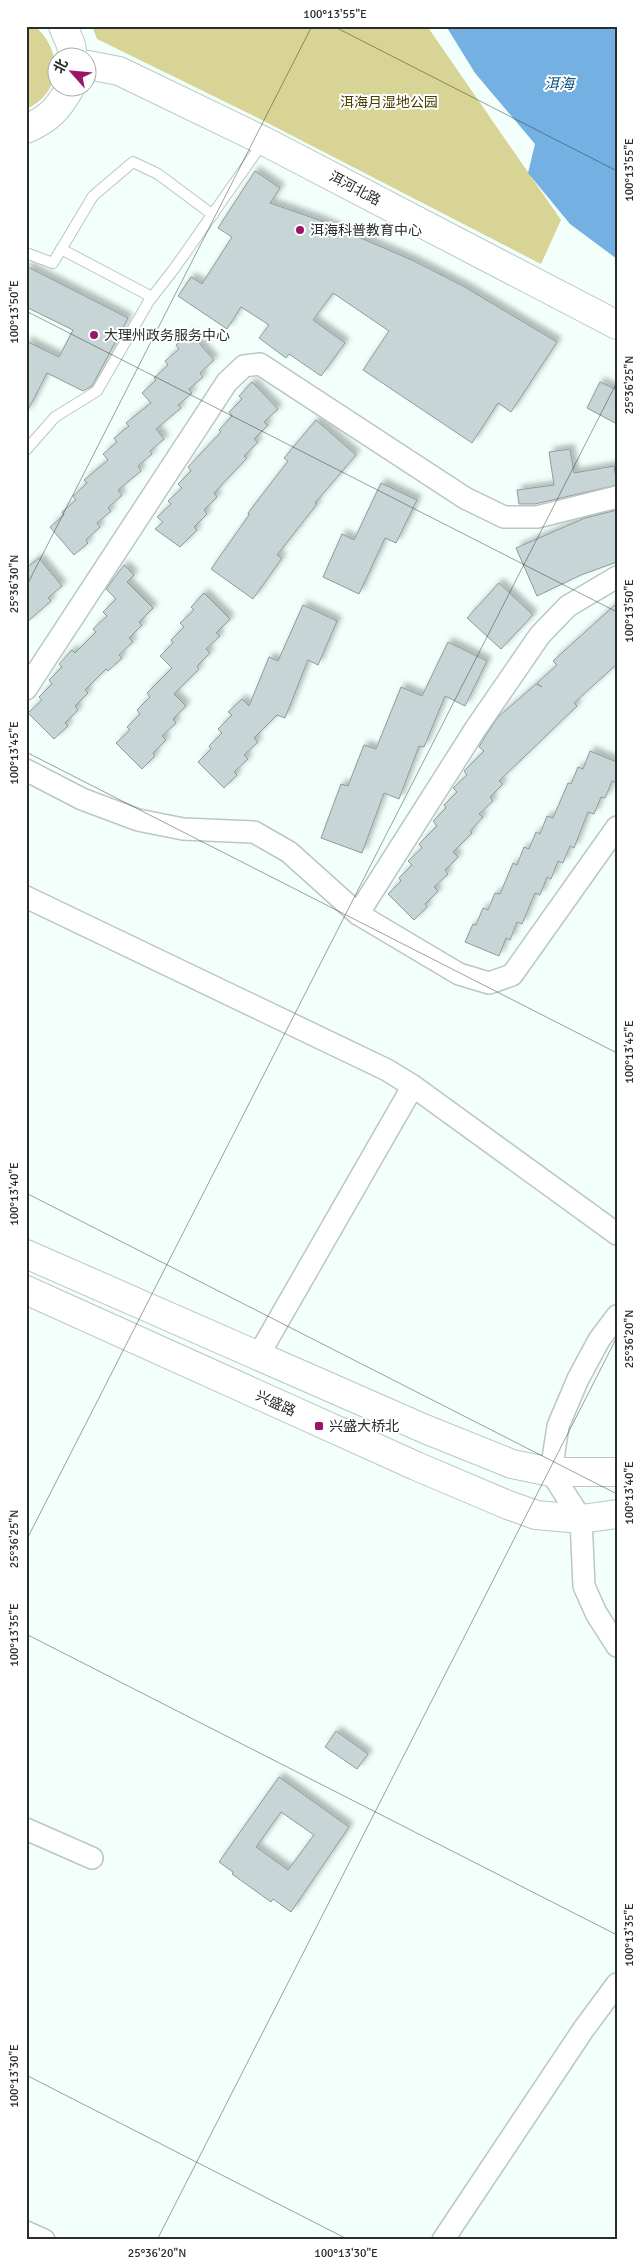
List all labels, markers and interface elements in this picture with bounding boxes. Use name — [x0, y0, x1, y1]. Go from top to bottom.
text: 100°13'55"E — [303, 7, 367, 22]
north arrow — [48, 48, 98, 98]
text: 北 — [50, 56, 72, 76]
water label: 洱海 — [544, 75, 576, 93]
park label: 洱海月湿地公园 — [340, 94, 438, 111]
text: 100°13'55"E — [622, 138, 637, 202]
street label: 洱河北路 — [326, 168, 383, 209]
place label: 洱海科普教育中心 — [310, 222, 422, 239]
marker: 洱海科普教育中心 — [294, 224, 306, 236]
text: 100°13'50"E — [7, 280, 22, 344]
place label: 大理州政务服务中心 — [104, 327, 230, 344]
marker: 大理州政务服务中心 — [88, 329, 100, 341]
text: 25°36'25"N — [622, 356, 637, 414]
text: 25°36'30"N — [7, 555, 22, 613]
text: 100°13'50"E — [622, 579, 637, 643]
text: 100°13'45"E — [7, 721, 22, 785]
text: 100°13'45"E — [622, 1020, 637, 1084]
text: 100°13'40"E — [7, 1162, 22, 1226]
text: 25°36'20"N — [622, 1310, 637, 1368]
street label: 兴盛路 — [253, 1387, 298, 1420]
place label: 兴盛大桥北 — [329, 1418, 399, 1435]
marker: 兴盛大桥北 — [313, 1420, 325, 1432]
text: 100°13'40"E — [622, 1461, 637, 1525]
text: 25°36'25"N — [7, 1510, 22, 1568]
text: 100°13'35"E — [7, 1603, 22, 1667]
text: 100°13'35"E — [622, 1903, 637, 1967]
text: 100°13'30"E — [7, 2044, 22, 2108]
text: 25°36'20"N — [128, 2246, 186, 2261]
text: 100°13'30"E — [314, 2246, 378, 2261]

